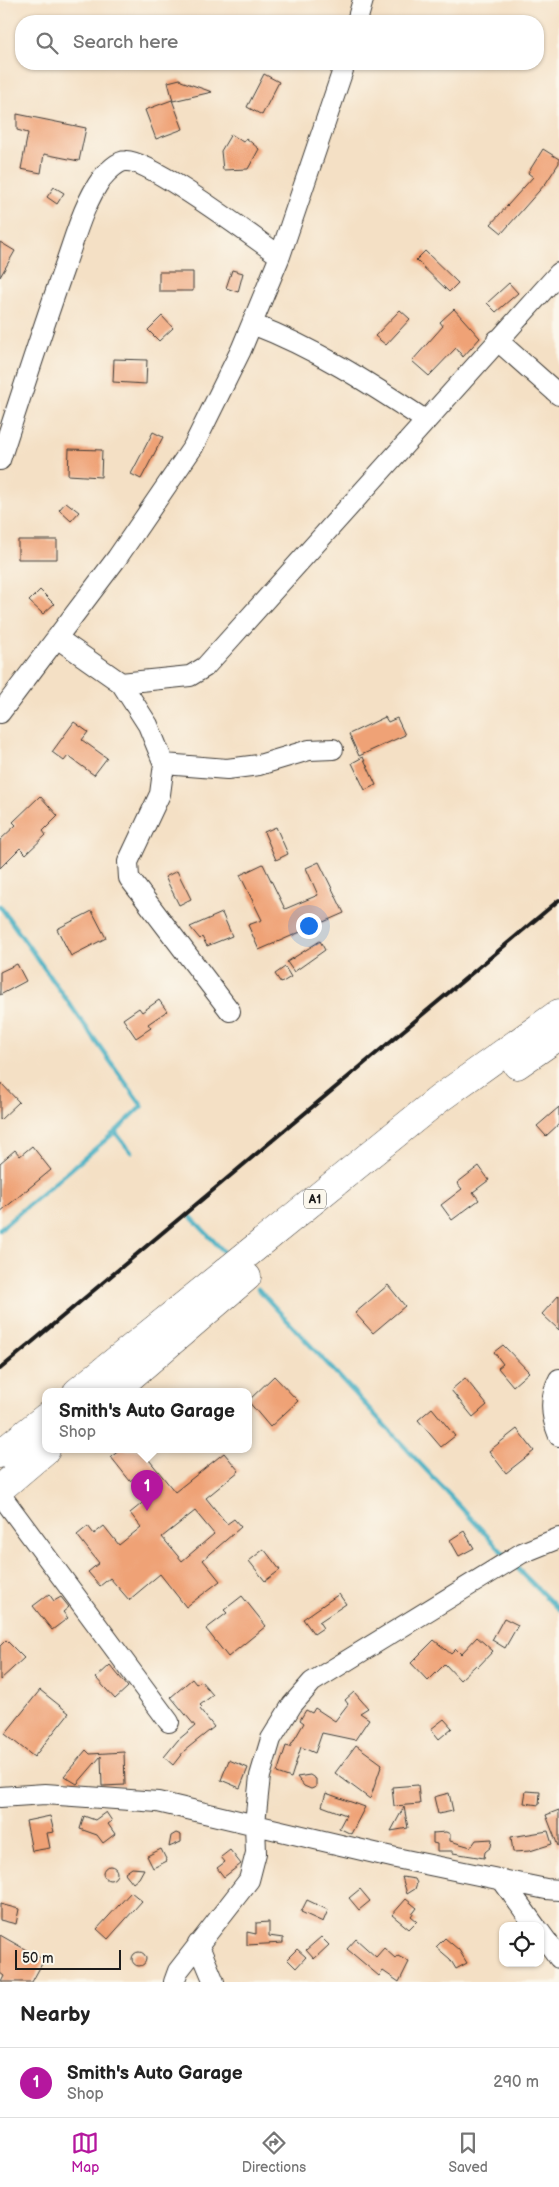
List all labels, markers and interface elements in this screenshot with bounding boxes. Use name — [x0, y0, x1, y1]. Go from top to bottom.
search box — [15, 15, 544, 70]
icon: search — [33, 29, 61, 57]
text: Search here — [73, 31, 178, 54]
your location — [296, 913, 322, 939]
road number: A1 — [304, 1190, 326, 1208]
popup — [42, 1388, 252, 1453]
text: Smith's Auto Garage — [59, 1400, 235, 1423]
text: Shop — [59, 1423, 96, 1442]
pin: 1 — [131, 1470, 163, 1511]
map controls — [499, 1922, 544, 1967]
button: locate — [499, 1922, 544, 1967]
scale bar — [15, 1947, 121, 1970]
text: 50 m — [22, 1950, 54, 1967]
text: Nearby — [20, 2002, 90, 2027]
text: Smith's Auto Garage — [67, 2062, 243, 2085]
text: 1 — [33, 2073, 39, 2092]
text: 290 m — [493, 2073, 539, 2092]
text: Shop — [67, 2085, 104, 2104]
tab: Map — [71, 2129, 99, 2176]
tab: Directions — [242, 2129, 306, 2176]
tab: Saved — [448, 2129, 488, 2176]

